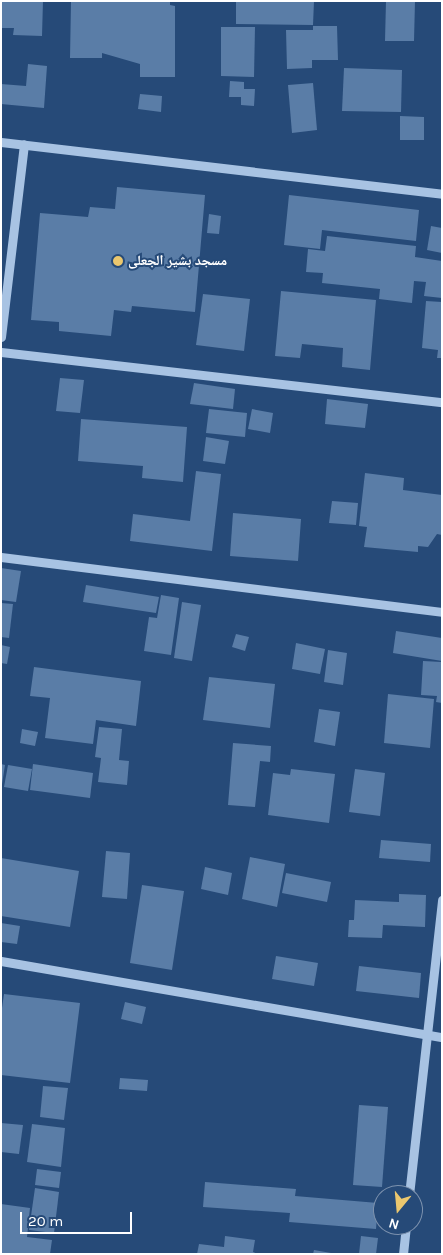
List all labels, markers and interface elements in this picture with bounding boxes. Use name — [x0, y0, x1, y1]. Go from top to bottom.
place label: مسجد بشير الجعلى — [128, 253, 227, 269]
marker: مسجد بشير الجعلى — [112, 255, 124, 267]
north arrow — [373, 1185, 423, 1235]
scale bar — [22, 1202, 135, 1234]
text: 20 m — [28, 1212, 63, 1230]
text: N — [386, 1214, 401, 1233]

